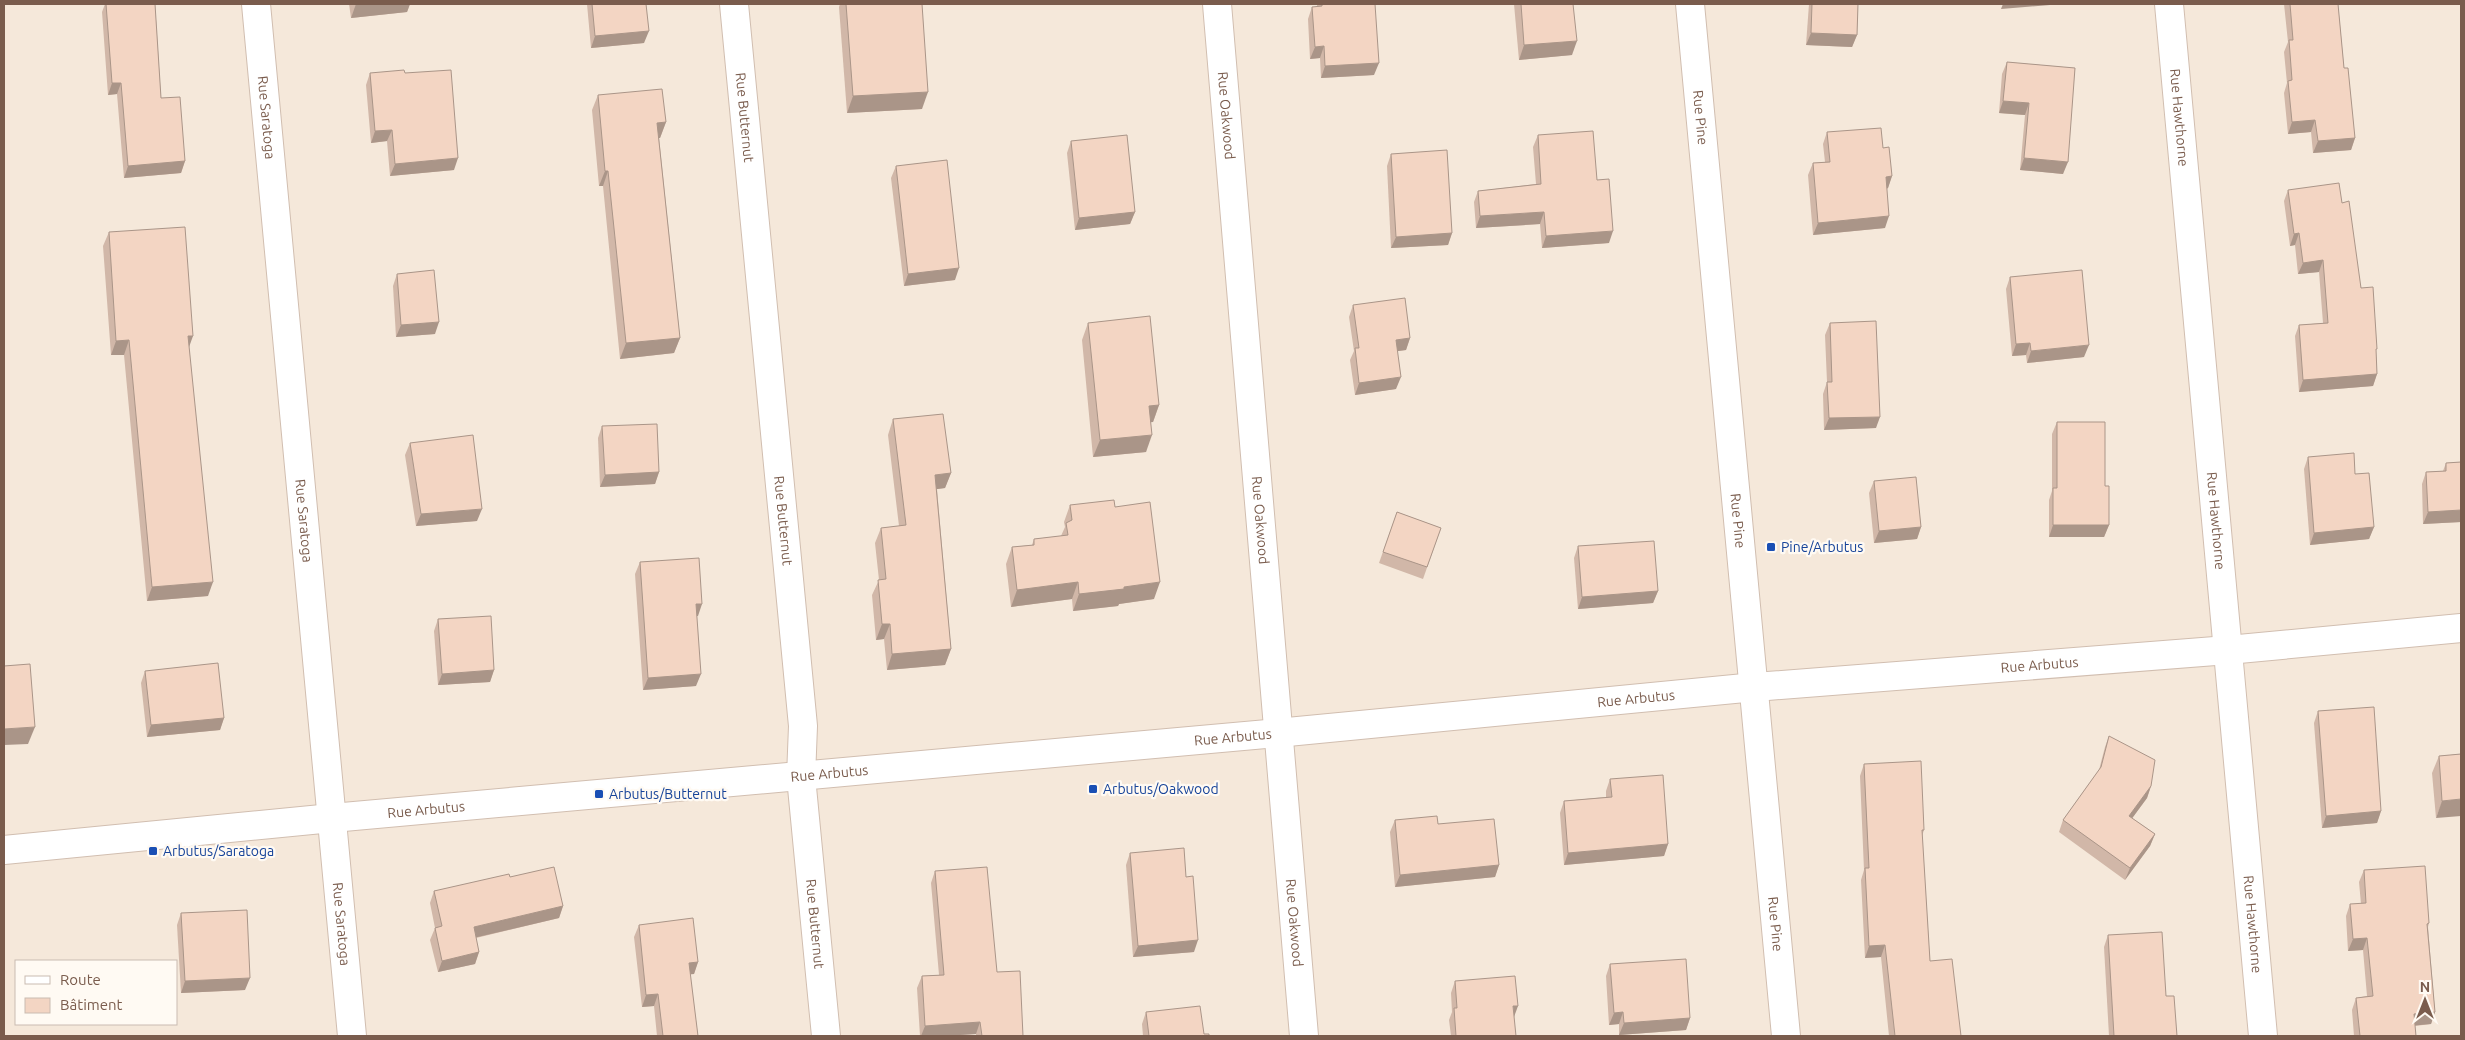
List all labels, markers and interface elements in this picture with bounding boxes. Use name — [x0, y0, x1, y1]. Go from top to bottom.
street label: Rue Hawthorne — [2167, 68, 2192, 167]
street label: Rue Oakwood — [1215, 71, 1238, 160]
street label: Rue Butternut — [733, 72, 757, 164]
street label: Rue Saratoga — [255, 75, 278, 160]
street label: Rue Pine — [1690, 89, 1711, 146]
street label: Rue Hawthorne — [2204, 471, 2229, 571]
street label: Rue Butternut — [771, 475, 796, 567]
street label: Rue Oakwood — [1249, 475, 1272, 565]
street label: Rue Saratoga — [292, 478, 316, 563]
street label: Rue Pine — [1728, 493, 1749, 549]
place label: Pine/Arbutus — [1781, 539, 1863, 555]
marker: Pine/Arbutus — [1765, 541, 1777, 553]
street label: Rue Arbutus — [2000, 654, 2079, 676]
street label: Rue Arbutus — [1596, 687, 1676, 710]
street label: Rue Arbutus — [1193, 726, 1272, 748]
street label: Rue Arbutus — [790, 762, 869, 785]
place label: Arbutus/Oakwood — [1103, 781, 1219, 797]
marker: Arbutus/Oakwood — [1087, 783, 1099, 795]
place label: Arbutus/Butternut — [609, 786, 727, 802]
marker: Arbutus/Butternut — [593, 788, 605, 800]
street label: Rue Arbutus — [387, 798, 466, 821]
place label: Arbutus/Saratoga — [163, 843, 274, 859]
marker: Arbutus/Saratoga — [147, 845, 159, 857]
street label: Rue Hawthorne — [2240, 875, 2265, 974]
street label: Rue Butternut — [803, 878, 828, 970]
street label: Rue Oakwood — [1283, 878, 1306, 967]
street label: Rue Saratoga — [330, 882, 353, 966]
street label: Rue Pine — [1765, 896, 1786, 952]
legend — [15, 960, 178, 1025]
text: Route — [60, 971, 101, 988]
north arrow — [2400, 975, 2450, 1025]
text: N — [2420, 979, 2430, 995]
text: Bâtiment — [60, 996, 123, 1013]

